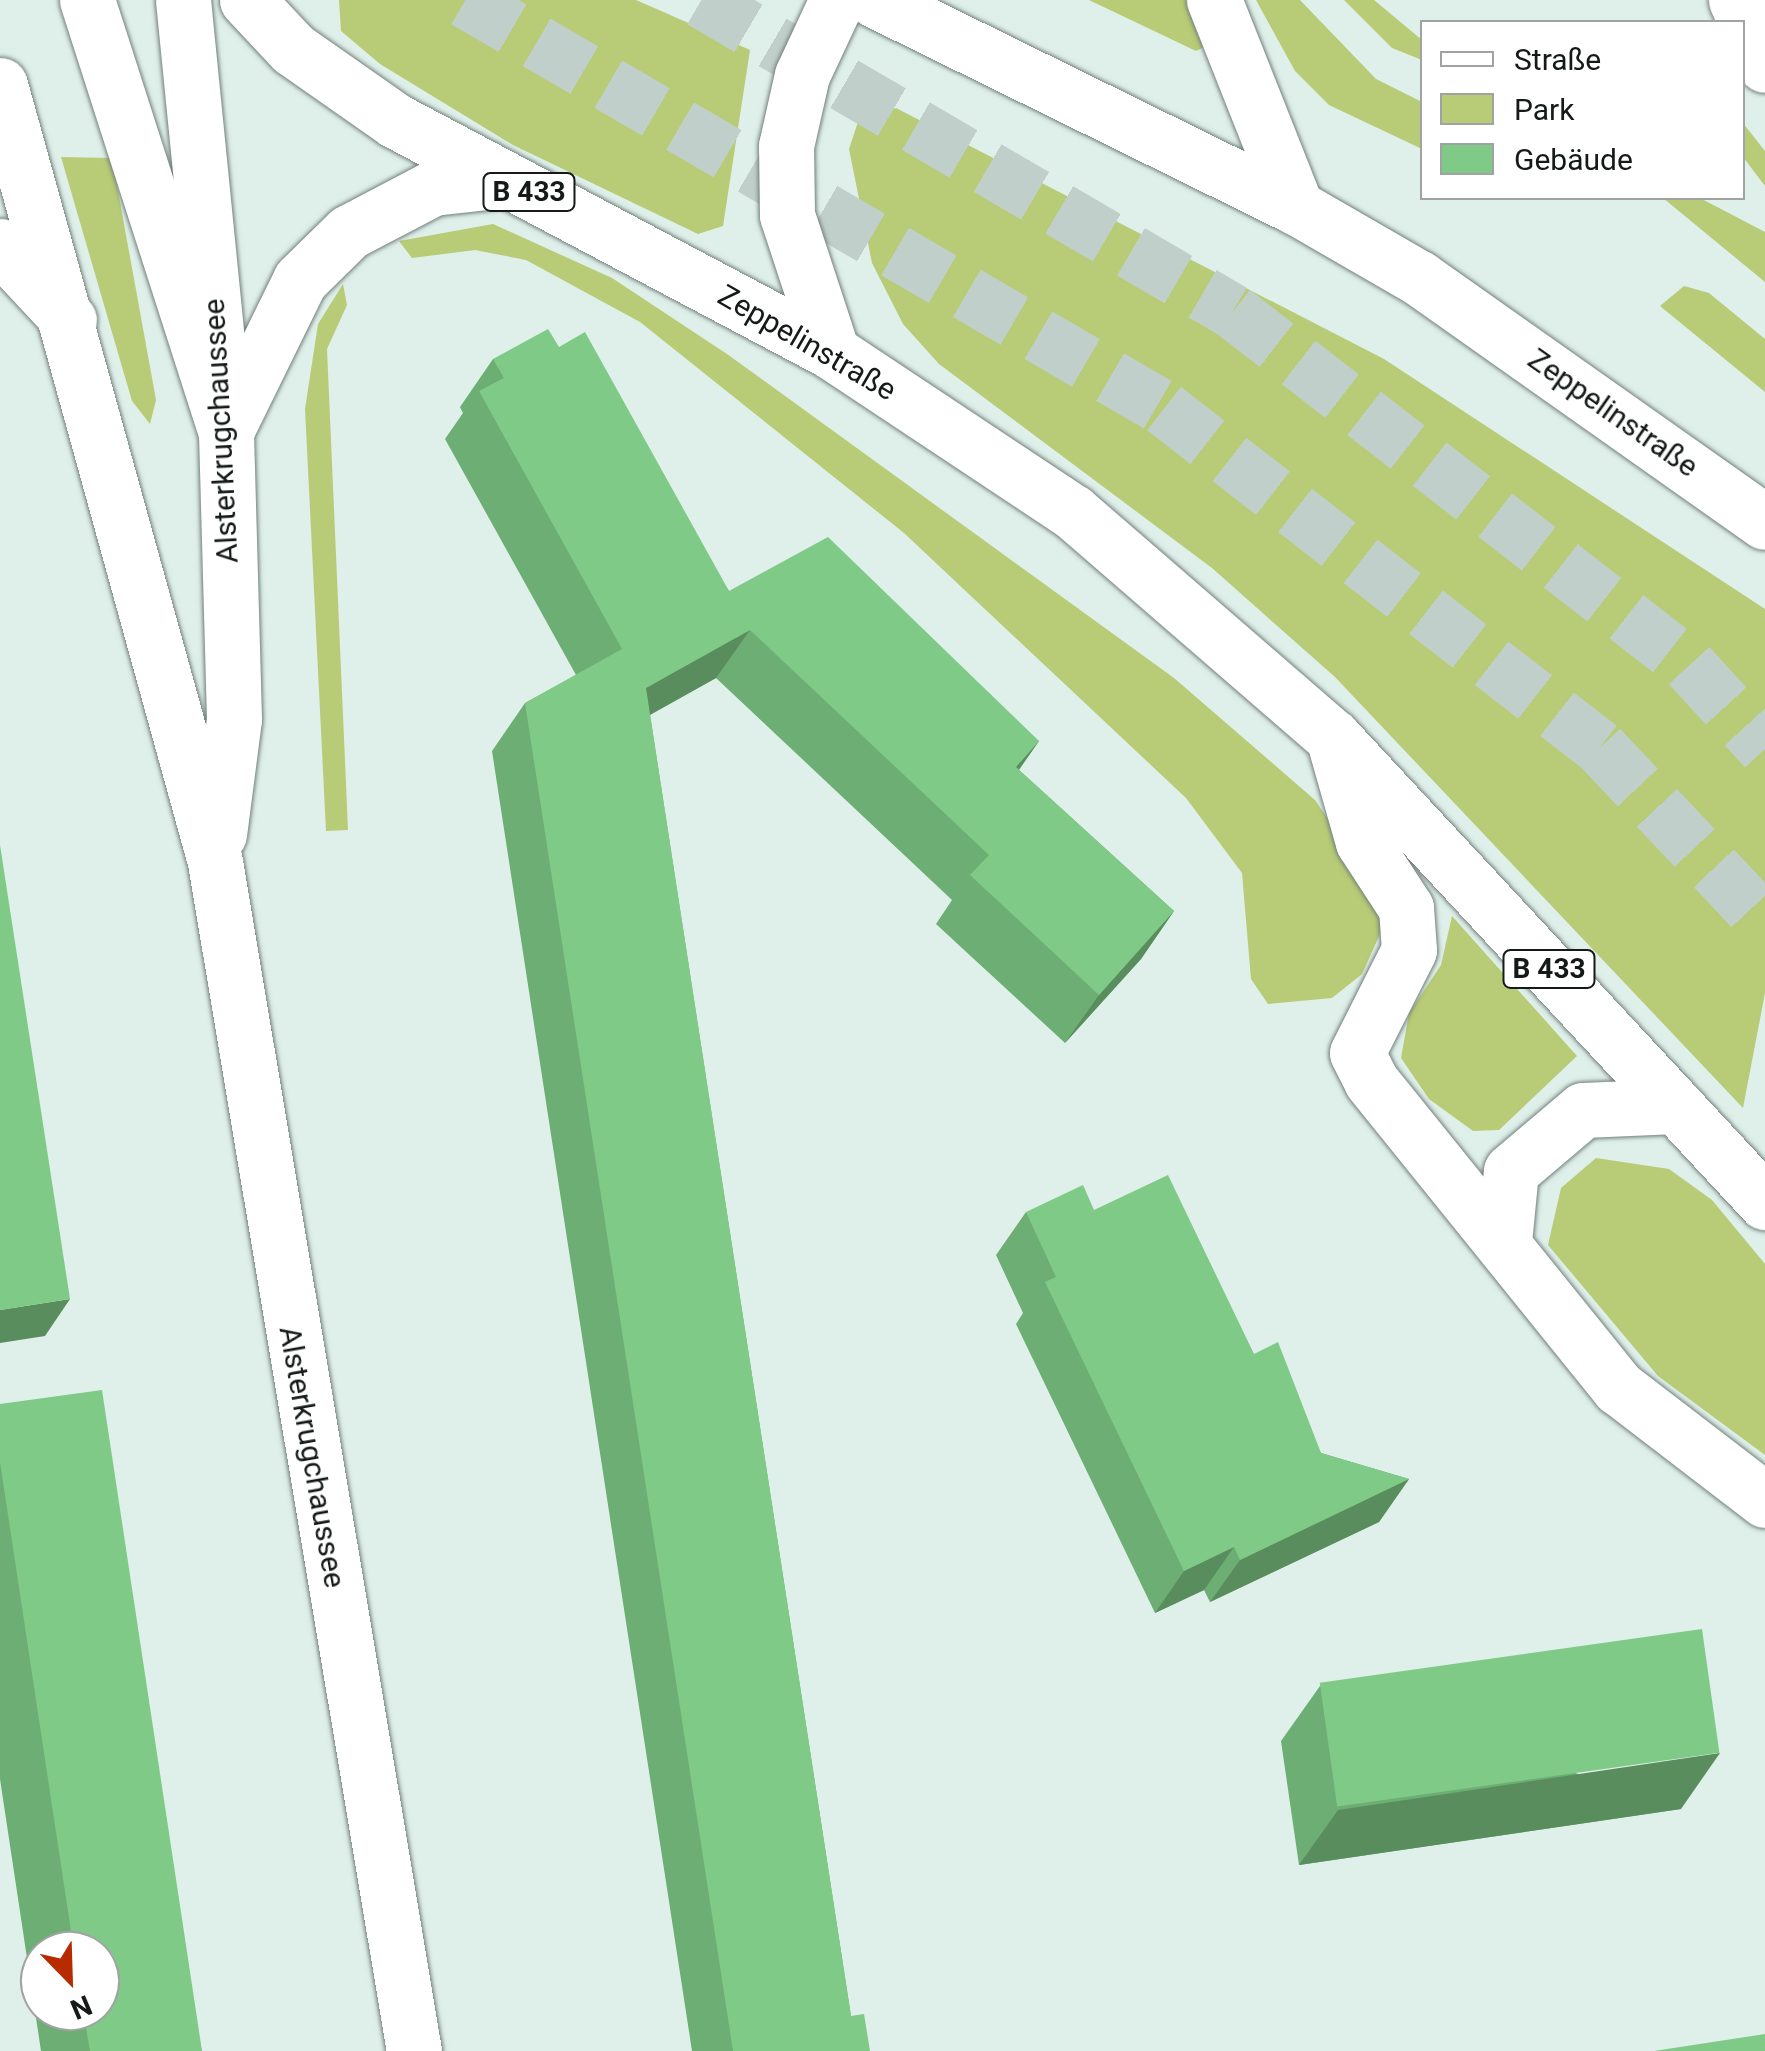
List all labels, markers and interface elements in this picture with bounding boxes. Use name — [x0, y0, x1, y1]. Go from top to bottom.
legend — [1420, 20, 1745, 200]
text: Straße — [1514, 42, 1601, 77]
text: Park — [1514, 92, 1574, 127]
text: Gebäude — [1514, 142, 1633, 177]
road number: B 433 — [482, 169, 576, 215]
street label: Zeppelinstraße — [712, 278, 902, 408]
street label: Alsterkrugchaussee — [196, 298, 246, 564]
street label: Zeppelinstraße — [1521, 341, 1705, 485]
road number: B 433 — [1502, 946, 1596, 992]
street label: Alsterkrugchaussee — [271, 1323, 353, 1591]
north arrow — [20, 1931, 120, 2031]
text: N — [66, 1988, 97, 2026]

